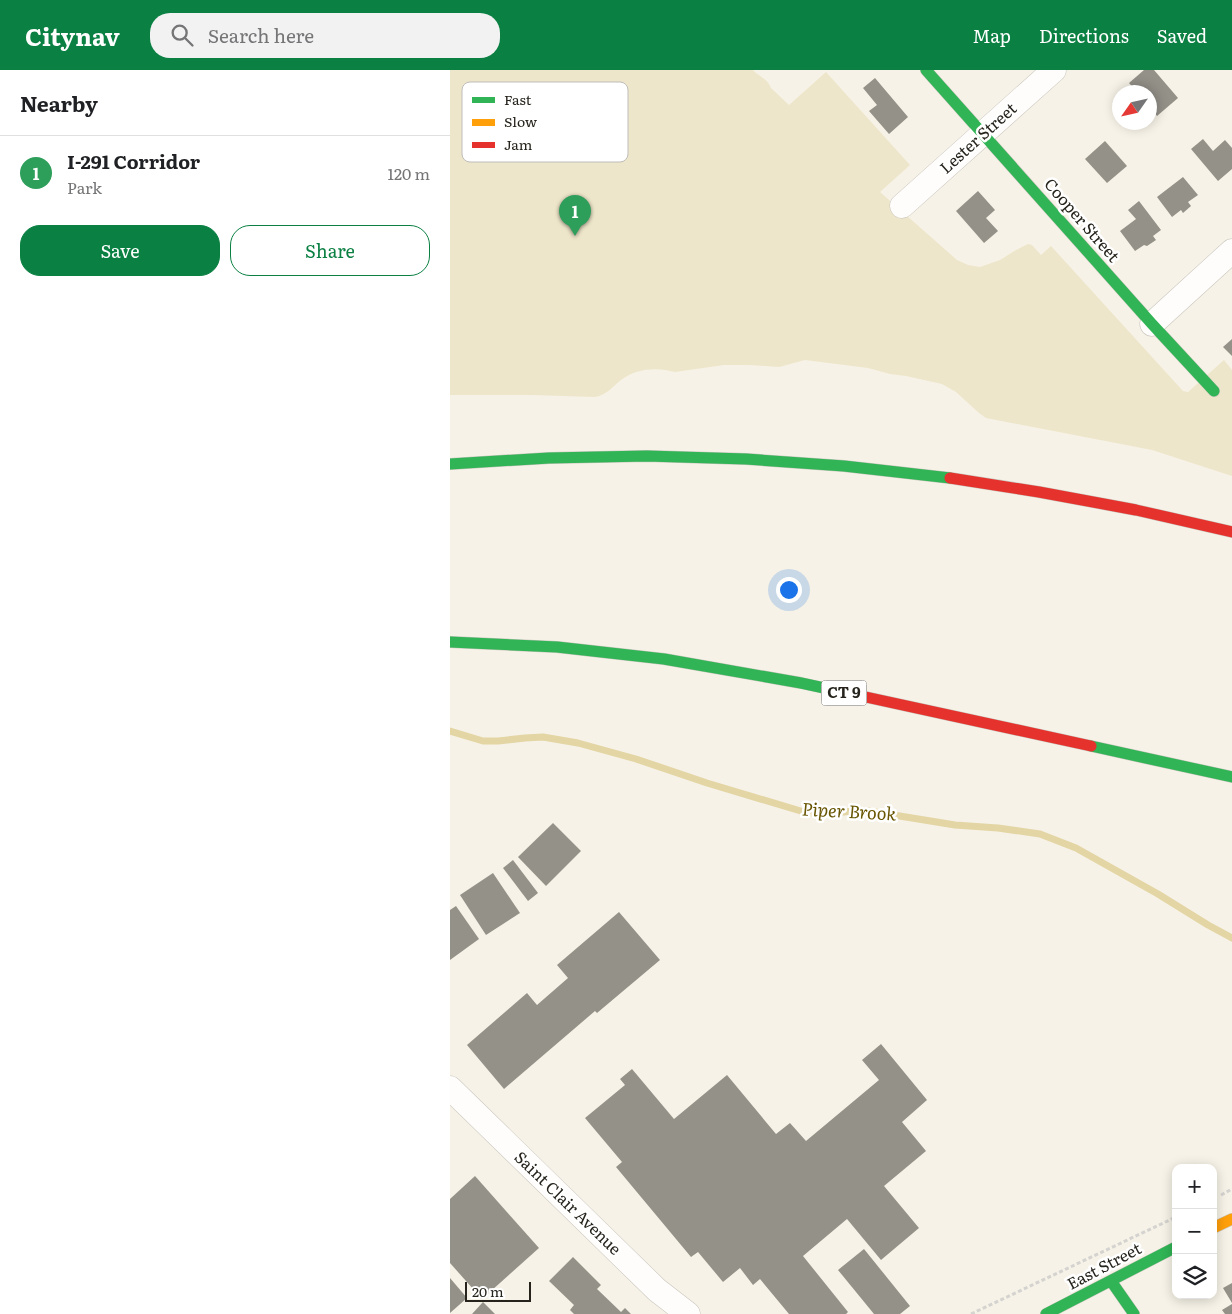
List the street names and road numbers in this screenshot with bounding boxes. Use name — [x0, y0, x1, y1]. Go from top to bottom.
street label: Lester Street — [933, 96, 1022, 178]
street label: Cooper Street — [1039, 172, 1126, 267]
road number: CT 9 — [822, 680, 866, 706]
street label: Saint Clair Avenue — [510, 1145, 628, 1260]
street label: East Street — [1062, 1235, 1145, 1295]

